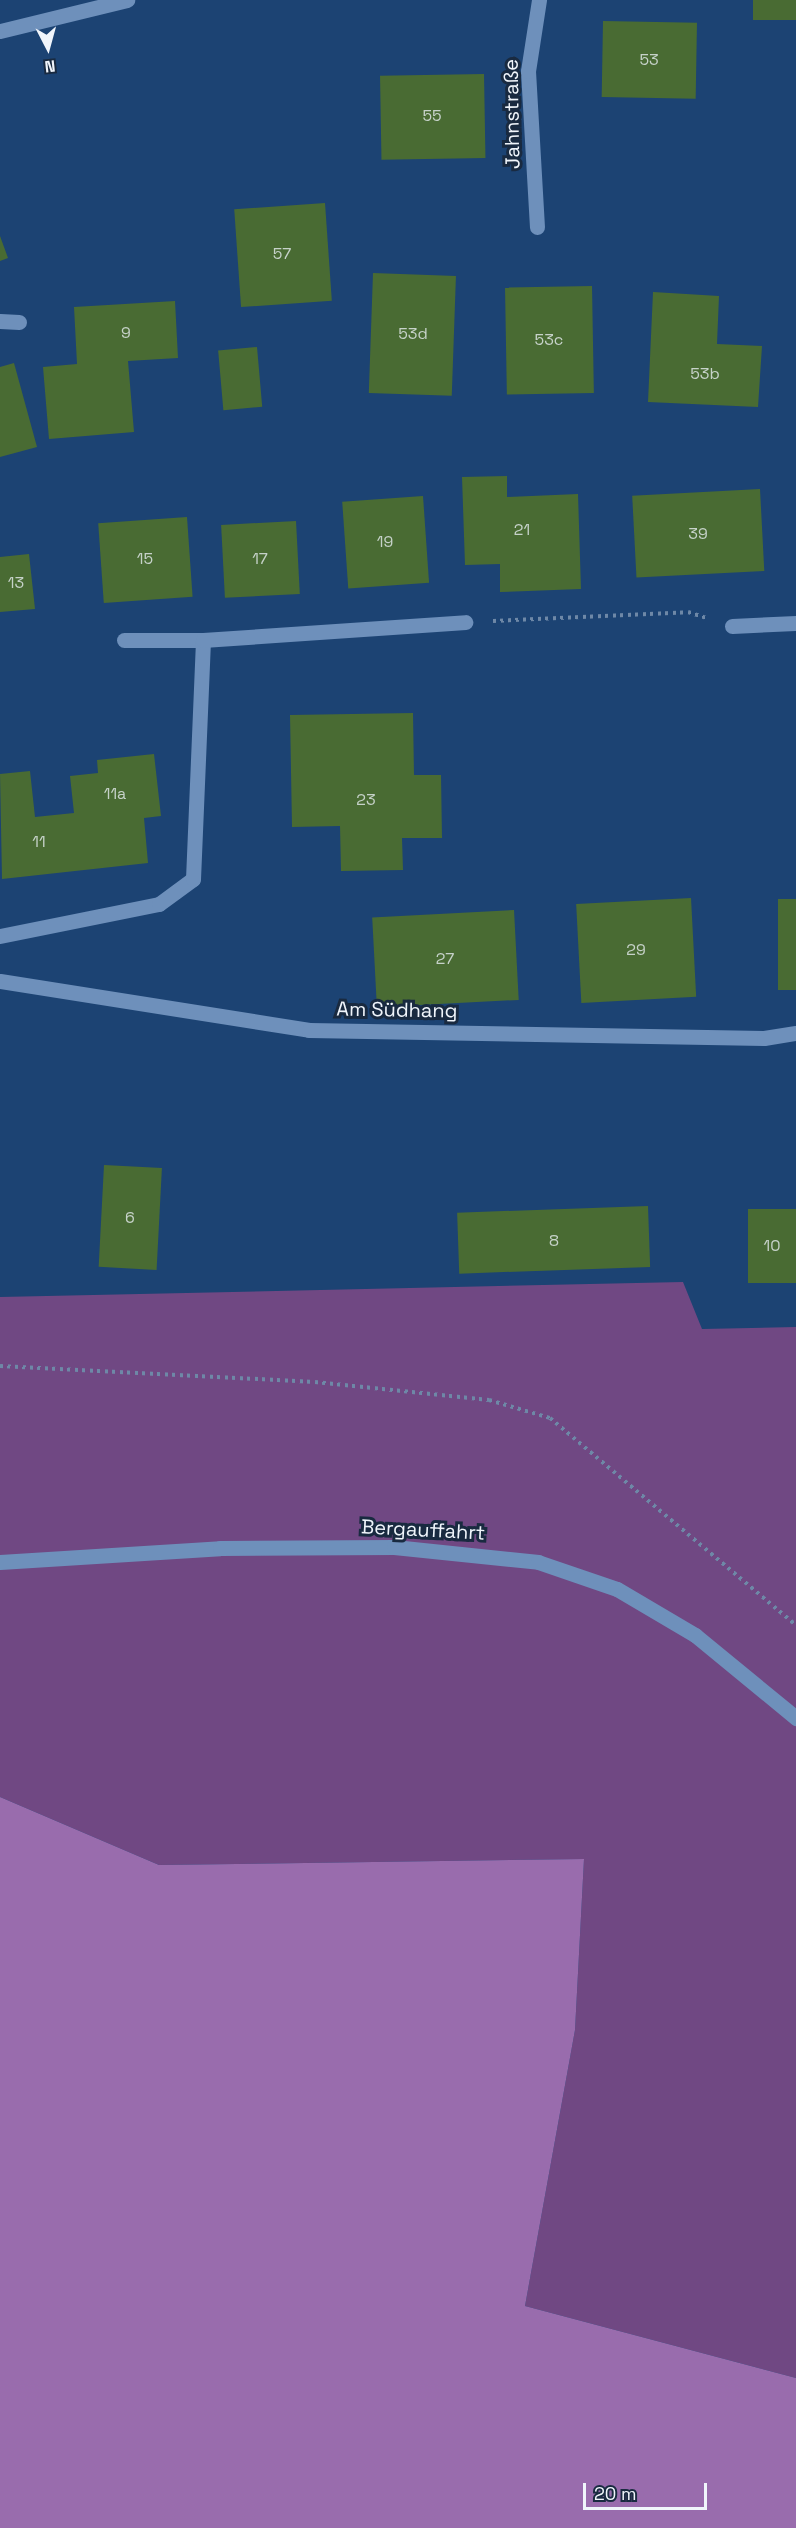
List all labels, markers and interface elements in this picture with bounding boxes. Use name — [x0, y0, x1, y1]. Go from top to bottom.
north arrow — [18, 18, 78, 78]
house number: 53 — [639, 50, 659, 70]
text: N — [44, 55, 56, 77]
street label: Jahnstraße — [499, 59, 525, 169]
house number: 55 — [422, 106, 442, 126]
house number: 57 — [273, 244, 291, 264]
house number: 9 — [121, 323, 131, 343]
house number: 53d — [398, 324, 428, 344]
house number: 53c — [535, 330, 563, 350]
house number: 53b — [690, 364, 720, 384]
house number: 21 — [514, 520, 530, 540]
house number: 39 — [688, 524, 708, 544]
house number: 19 — [377, 532, 393, 552]
house number: 15 — [137, 549, 153, 569]
house number: 17 — [252, 549, 268, 569]
house number: 13 — [8, 573, 24, 593]
house number: 11a — [104, 784, 126, 804]
house number: 23 — [356, 790, 376, 810]
house number: 11 — [32, 832, 46, 852]
house number: 29 — [626, 940, 646, 960]
house number: 27 — [436, 949, 454, 969]
street label: Am Südhang — [336, 997, 458, 1023]
house number: 6 — [125, 1208, 135, 1228]
house number: 8 — [549, 1231, 559, 1251]
house number: 10 — [764, 1236, 780, 1256]
street label: Bergauffahrt — [360, 1515, 486, 1545]
scale bar — [586, 2471, 710, 2509]
text: 20 m — [594, 2482, 637, 2505]

